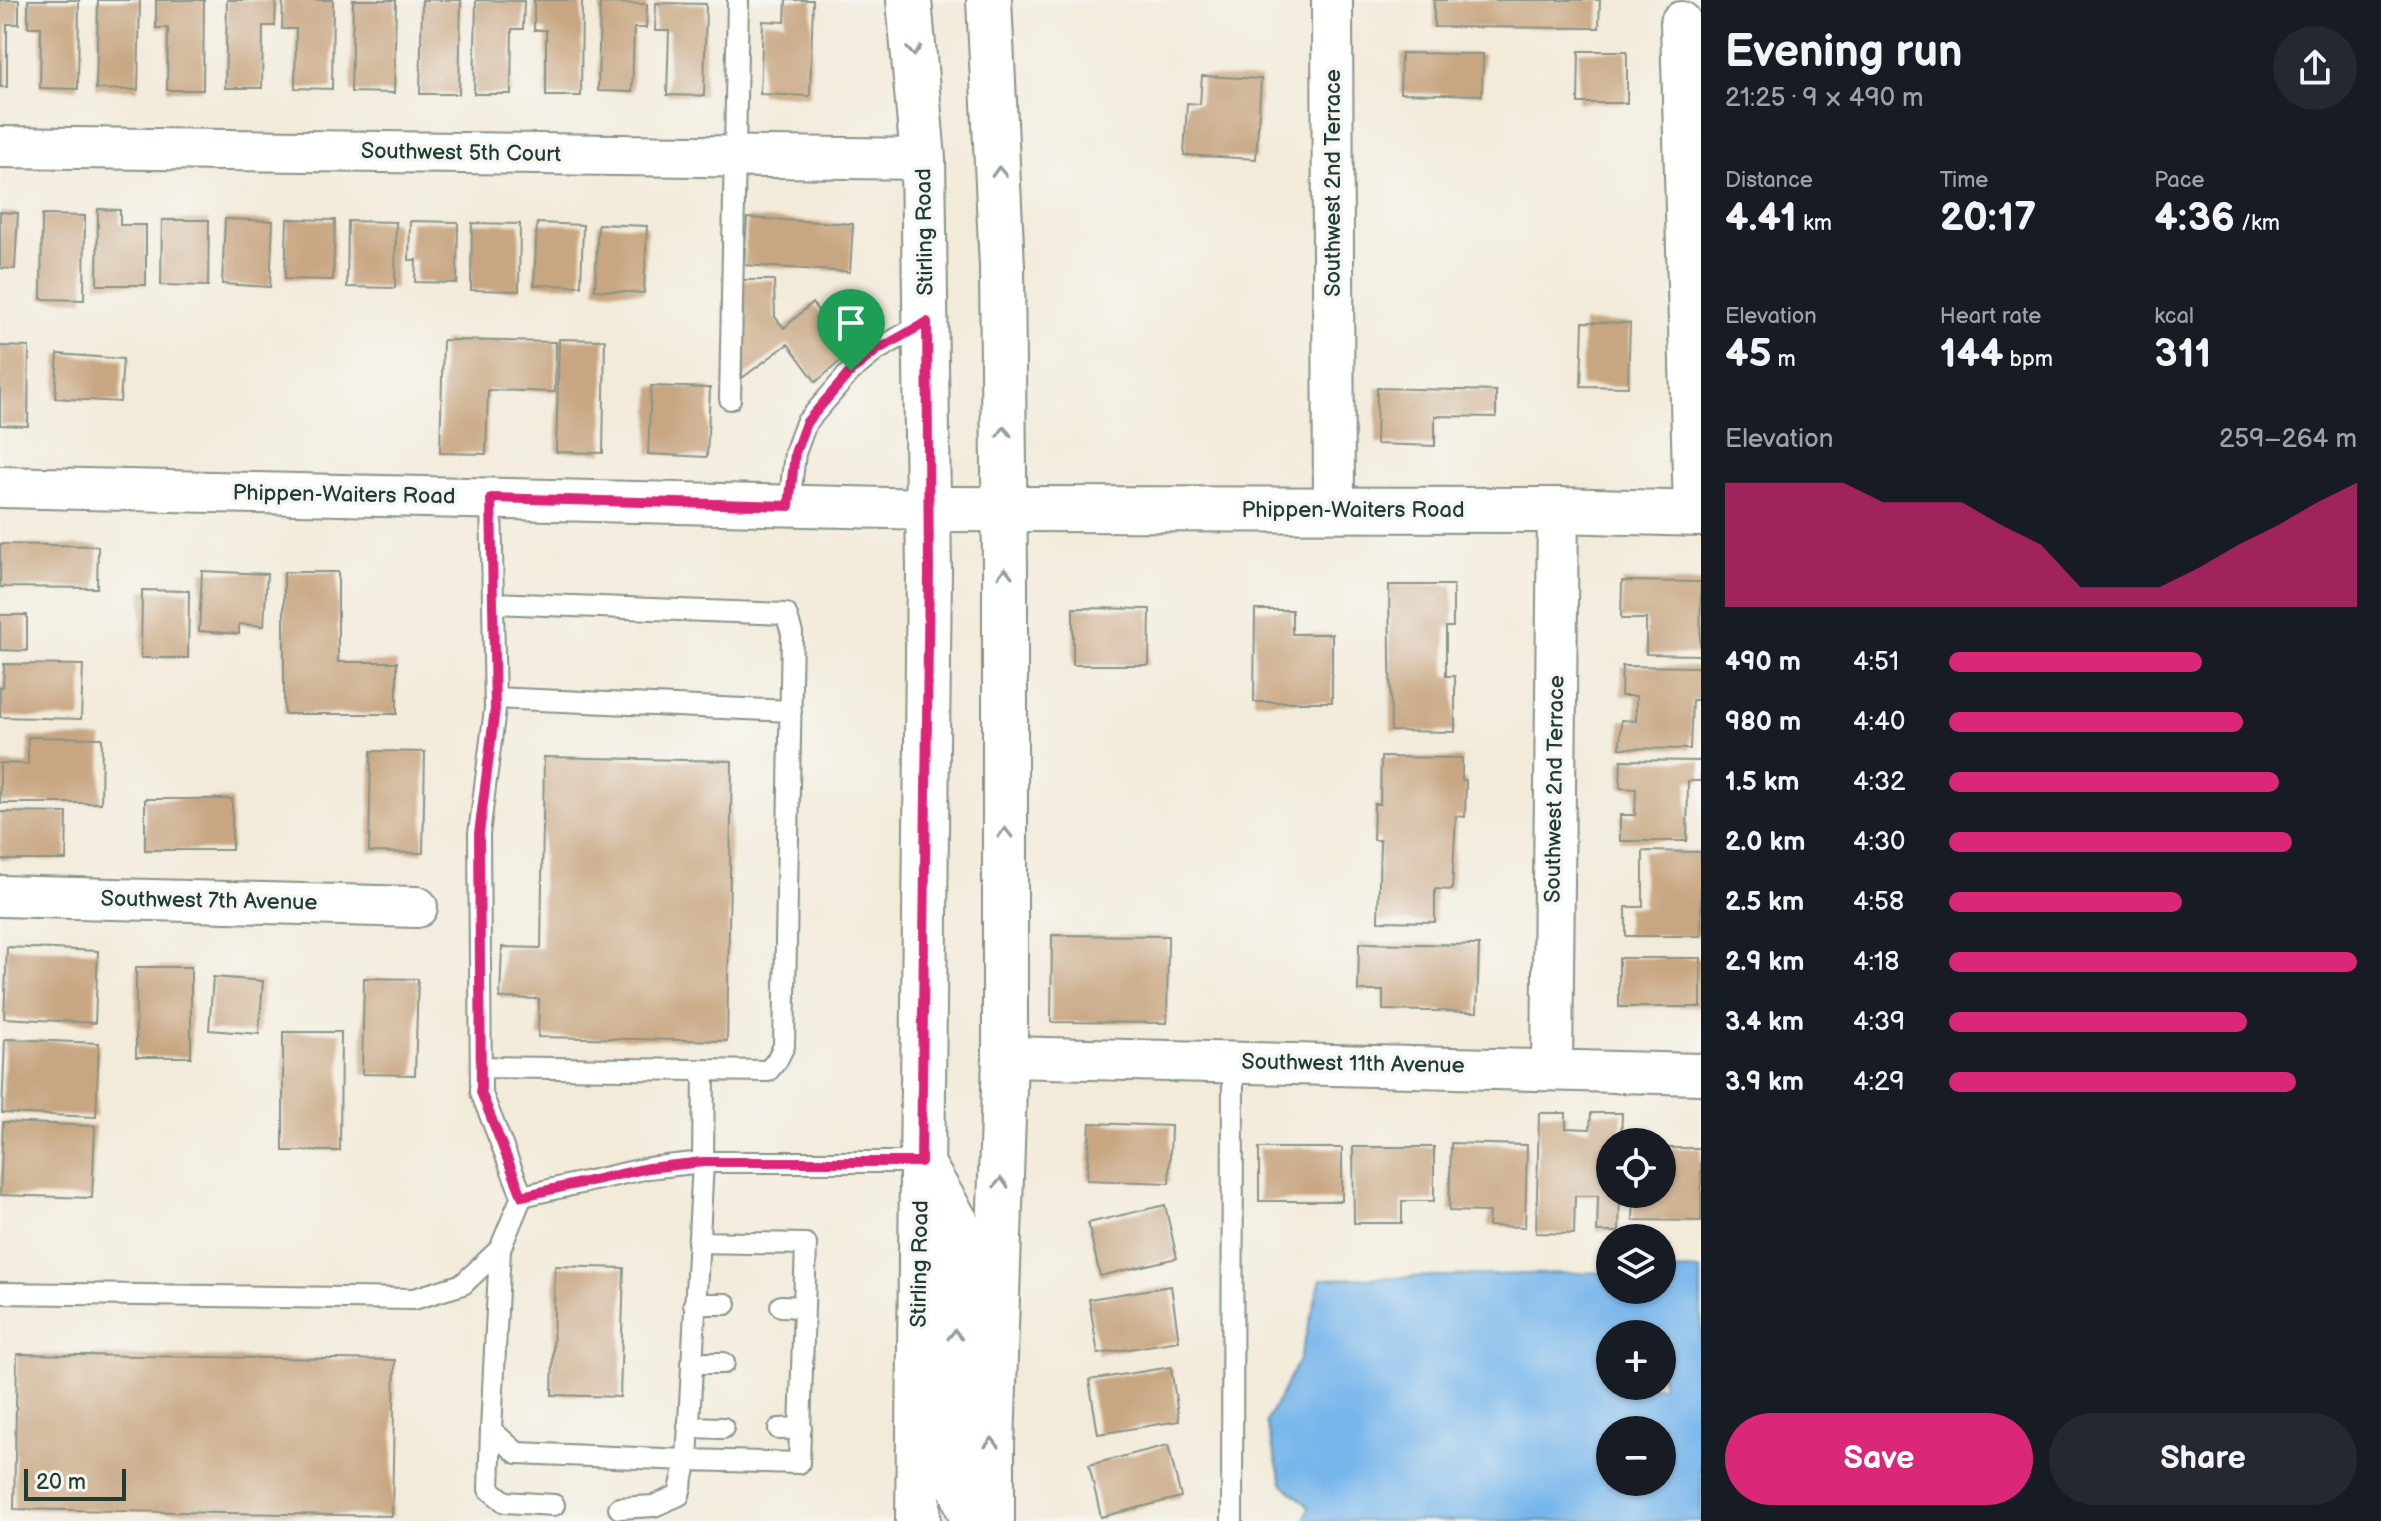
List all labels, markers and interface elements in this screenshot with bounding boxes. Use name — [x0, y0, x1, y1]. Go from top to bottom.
text: Evening run — [1725, 26, 1962, 79]
button: share — [2273, 26, 2357, 110]
one-way arrow — [905, 44, 922, 57]
street label: Southwest 2nd Terrace — [1320, 69, 1347, 297]
text: 21:25 · 9 × 490 m — [1725, 83, 1923, 114]
street label: Southwest 5th Court — [361, 138, 562, 168]
one-way arrow — [990, 165, 1007, 178]
text: Distance — [1725, 167, 1813, 194]
text: Time — [1940, 167, 1988, 194]
text: Pace — [2154, 167, 2205, 194]
street label: Stirling Road — [910, 168, 940, 296]
text: 4.41 — [1725, 194, 1797, 242]
text: 20:17 — [1940, 194, 2036, 242]
text: 4:36 — [2154, 194, 2235, 242]
text: km — [1797, 210, 1832, 237]
text: /km — [2235, 210, 2280, 237]
pin — [817, 289, 885, 371]
icon: arrive — [829, 301, 873, 345]
text: Elevation — [1725, 303, 1817, 330]
text: Heart rate — [1940, 303, 2041, 330]
text: kcal — [2154, 303, 2194, 330]
text: 45 — [1725, 330, 1772, 378]
text: 144 — [1940, 330, 2004, 378]
text: 311 — [2154, 330, 2211, 378]
text: m — [1772, 346, 1796, 373]
text: bpm — [2004, 346, 2053, 373]
text: Elevation — [1725, 424, 1833, 455]
text: 259–264 m — [2219, 424, 2357, 455]
one-way arrow — [995, 425, 1012, 438]
street label: Phippen-Waiters Road — [232, 480, 456, 510]
street label: Phippen-Waiters Road — [1241, 497, 1465, 524]
one-way arrow — [996, 566, 1014, 579]
text: 490 m — [1725, 647, 1801, 678]
text: 4:51 — [1853, 647, 1899, 678]
street label: Southwest 2nd Terrace — [1540, 675, 1570, 903]
text: 980 m — [1725, 707, 1801, 738]
text: 4:40 — [1853, 707, 1905, 738]
text: 1.5 km — [1725, 767, 1800, 798]
text: 4:32 — [1853, 767, 1905, 798]
one-way arrow — [996, 826, 1014, 839]
text: 2.0 km — [1725, 827, 1805, 858]
text: 4:30 — [1853, 827, 1905, 858]
street label: Southwest 7th Avenue — [100, 886, 318, 916]
text: 2.5 km — [1725, 887, 1804, 918]
text: 4:58 — [1853, 887, 1904, 918]
text: 2.9 km — [1725, 947, 1804, 978]
text: 4:18 — [1853, 947, 1899, 978]
text: 3.4 km — [1725, 1007, 1804, 1038]
text: 4:39 — [1853, 1007, 1905, 1038]
street label: Southwest 11th Avenue — [1241, 1049, 1465, 1079]
text: 3.9 km — [1725, 1067, 1804, 1098]
text: 4:29 — [1853, 1067, 1904, 1098]
map controls — [1596, 1128, 1676, 1496]
button: locate — [1596, 1128, 1676, 1208]
one-way arrow — [992, 1176, 1009, 1189]
street label: Stirling Road — [905, 1200, 935, 1328]
button: layers — [1596, 1224, 1676, 1304]
button: + — [1596, 1320, 1676, 1400]
one-way arrow — [947, 1328, 964, 1341]
button: Save — [1725, 1413, 2033, 1505]
button: Share — [2049, 1413, 2357, 1505]
button: − — [1596, 1416, 1676, 1496]
one-way arrow — [984, 1436, 1001, 1449]
scale bar — [24, 1465, 126, 1501]
text: 20 m — [36, 1469, 86, 1496]

